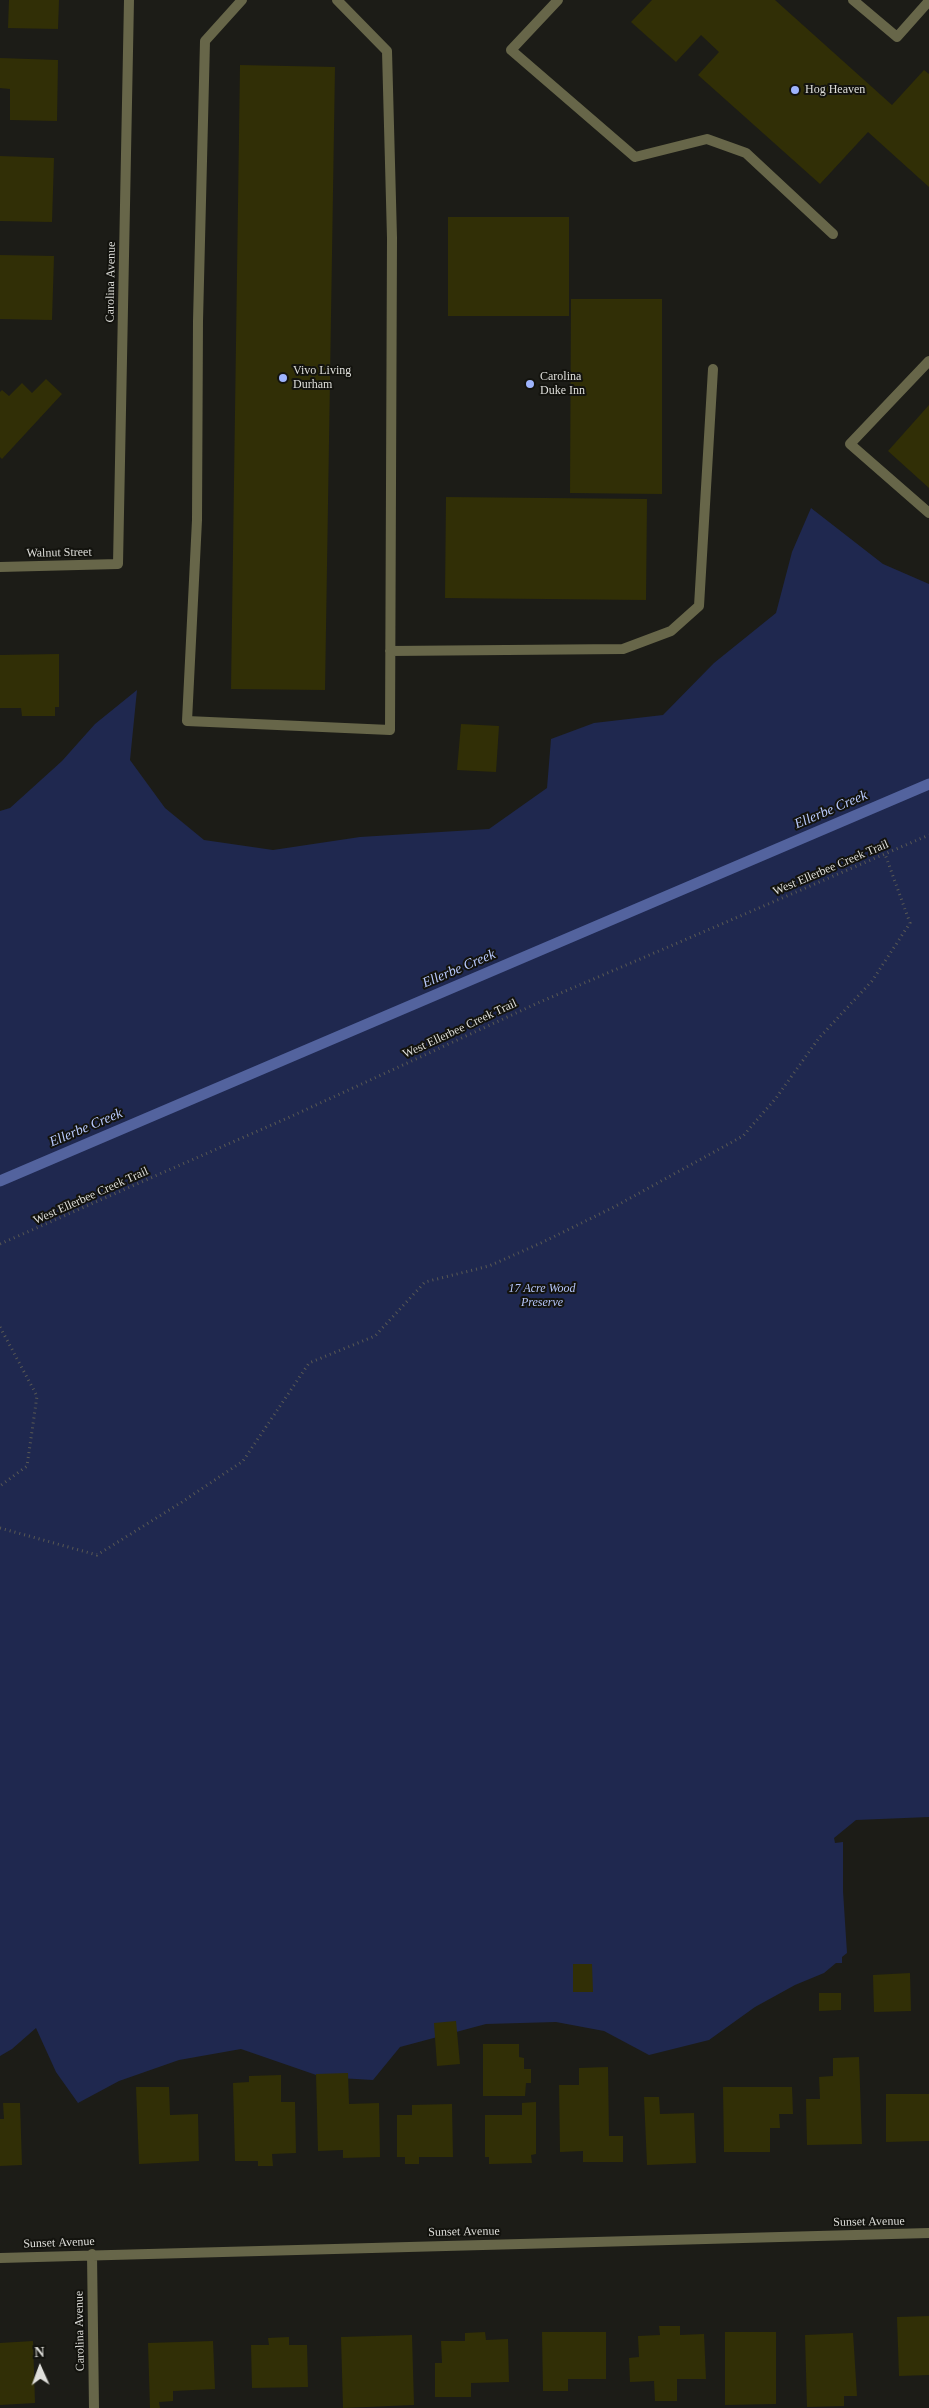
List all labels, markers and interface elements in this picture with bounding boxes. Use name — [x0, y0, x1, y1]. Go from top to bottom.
place label: Hog Heaven — [805, 83, 865, 97]
marker: Hog Heaven — [789, 84, 801, 96]
street label: Carolina Avenue — [103, 242, 119, 322]
place label: Vivo Living Durham — [293, 364, 351, 392]
place label: Carolina Duke Inn — [540, 370, 585, 398]
marker: Vivo Living Durham — [277, 372, 289, 384]
marker: Carolina Duke Inn — [524, 378, 536, 390]
street label: Walnut Street — [26, 545, 92, 561]
water label: Ellerbe Creek — [792, 787, 870, 833]
street label: West Ellerbee Creek Trail — [771, 837, 891, 899]
water label: Ellerbe Creek — [420, 946, 498, 992]
street label: West Ellerbee Creek Trail — [401, 996, 519, 1062]
water label: Ellerbe Creek — [47, 1105, 125, 1151]
street label: West Ellerbee Creek Trail — [31, 1164, 151, 1228]
park label: 17 Acre Wood Preserve — [508, 1282, 576, 1310]
street label: Sunset Avenue — [833, 2214, 905, 2230]
street label: Sunset Avenue — [428, 2224, 500, 2240]
street label: Sunset Avenue — [23, 2235, 95, 2251]
street label: Carolina Avenue — [72, 2291, 88, 2371]
north arrow — [15, 2343, 65, 2393]
text: N — [34, 2345, 45, 2360]

